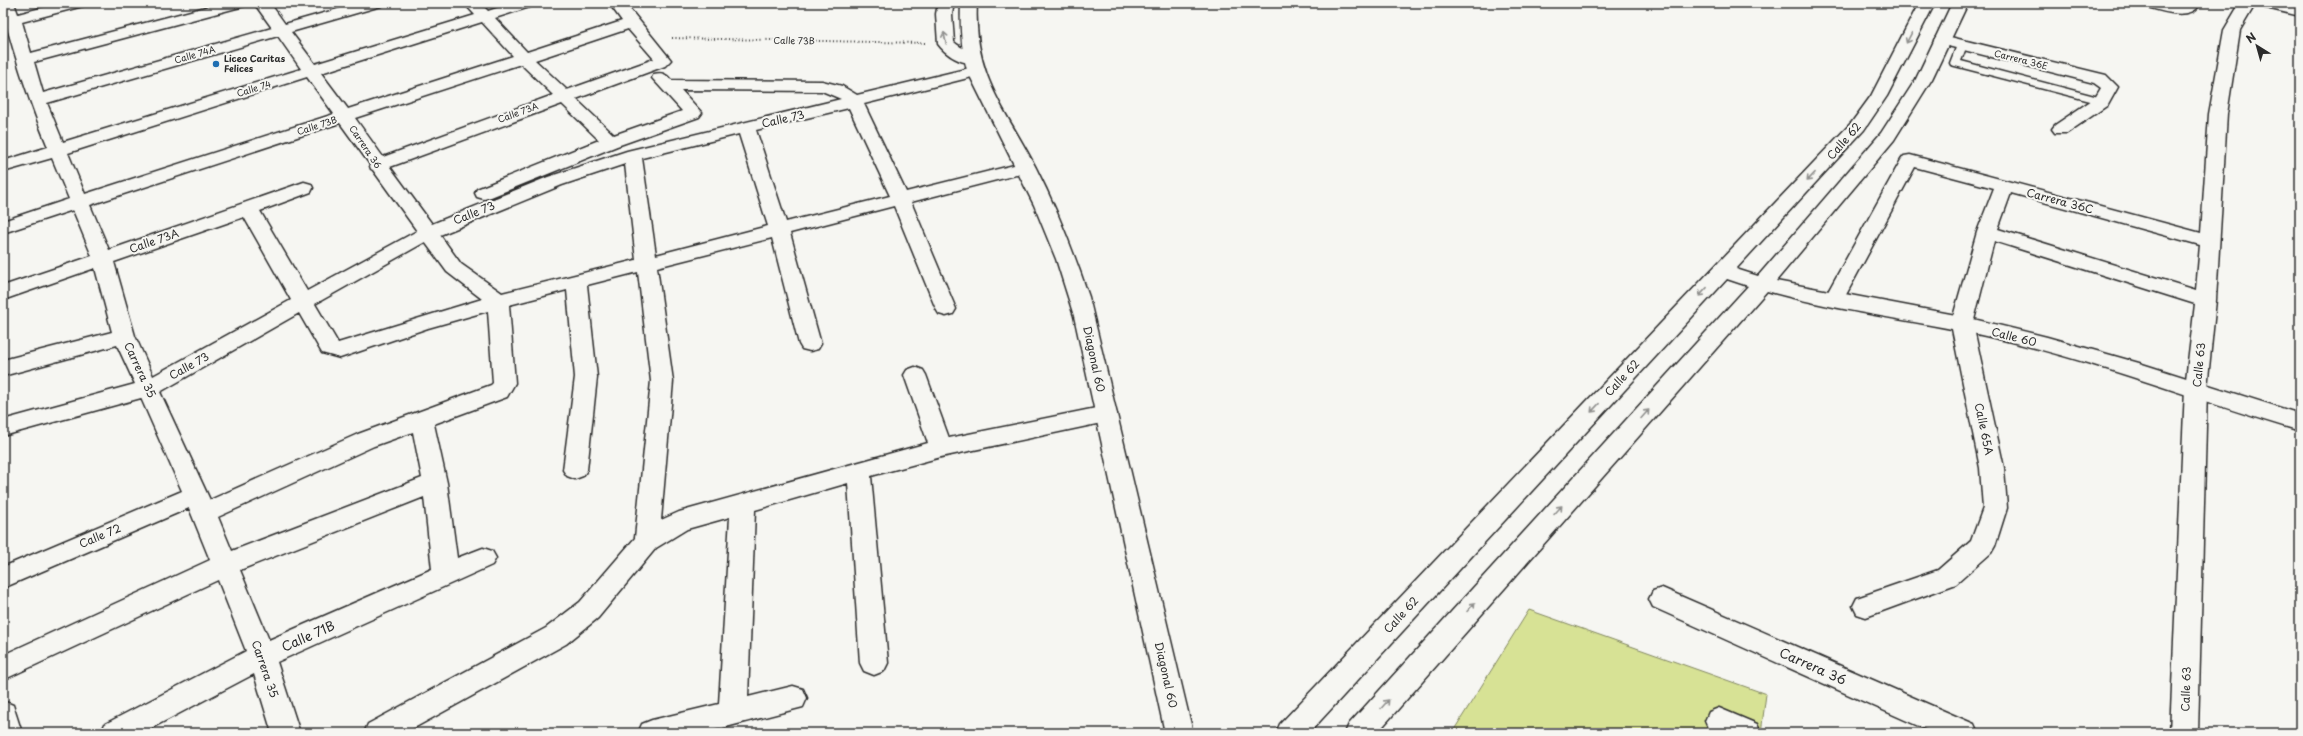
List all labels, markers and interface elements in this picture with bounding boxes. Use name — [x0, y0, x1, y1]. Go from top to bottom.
north arrow — [2237, 26, 2277, 66]
text: N — [2242, 28, 2260, 47]
one-way arrow — [941, 32, 949, 45]
one-way arrow — [1905, 32, 1912, 44]
street label: Calle 73B — [773, 33, 815, 47]
street label: Calle 74A — [173, 41, 217, 67]
street label: Carrera 36E — [1993, 46, 2050, 73]
place label: Liceo Caritas Felices — [224, 51, 286, 75]
marker: Liceo Caritas Felices — [211, 59, 221, 69]
street label: Calle 74 — [235, 76, 273, 100]
street label: Calle 73A — [495, 98, 540, 126]
street label: Calle 73 — [760, 105, 806, 132]
street label: Calle 73B — [295, 112, 339, 138]
street label: Calle 62 — [1823, 118, 1865, 163]
street label: Carrera 36 — [346, 122, 385, 171]
one-way arrow — [1807, 172, 1816, 182]
street label: Carrera 36C — [2025, 183, 2096, 218]
street label: Calle 73 — [450, 197, 497, 229]
street label: Calle 73A — [127, 224, 181, 257]
one-way arrow — [1698, 287, 1707, 297]
street label: Calle 60 — [1990, 323, 2039, 350]
street label: Diagonal 60 — [1079, 324, 1110, 394]
street label: Carrera 35 — [120, 339, 161, 401]
street label: Calle 63 — [2188, 342, 2209, 388]
street label: Calle 73 — [166, 348, 212, 384]
street label: Calle 62 — [1600, 356, 1643, 400]
street label: Calle 65A — [1971, 401, 1998, 457]
one-way arrow — [1590, 403, 1599, 413]
one-way arrow — [1640, 409, 1649, 419]
one-way arrow — [1554, 505, 1563, 516]
street label: Calle 72 — [76, 519, 124, 552]
street label: Calle 62 — [1379, 593, 1422, 637]
one-way arrow — [1467, 602, 1476, 612]
street label: Calle 71B — [278, 615, 337, 656]
street label: Carrera 35 — [248, 638, 283, 700]
street label: Diagonal 60 — [1151, 640, 1182, 710]
street label: Carrera 36 — [1777, 642, 1850, 689]
street label: Calle 63 — [2176, 666, 2195, 712]
one-way arrow — [1380, 699, 1389, 709]

